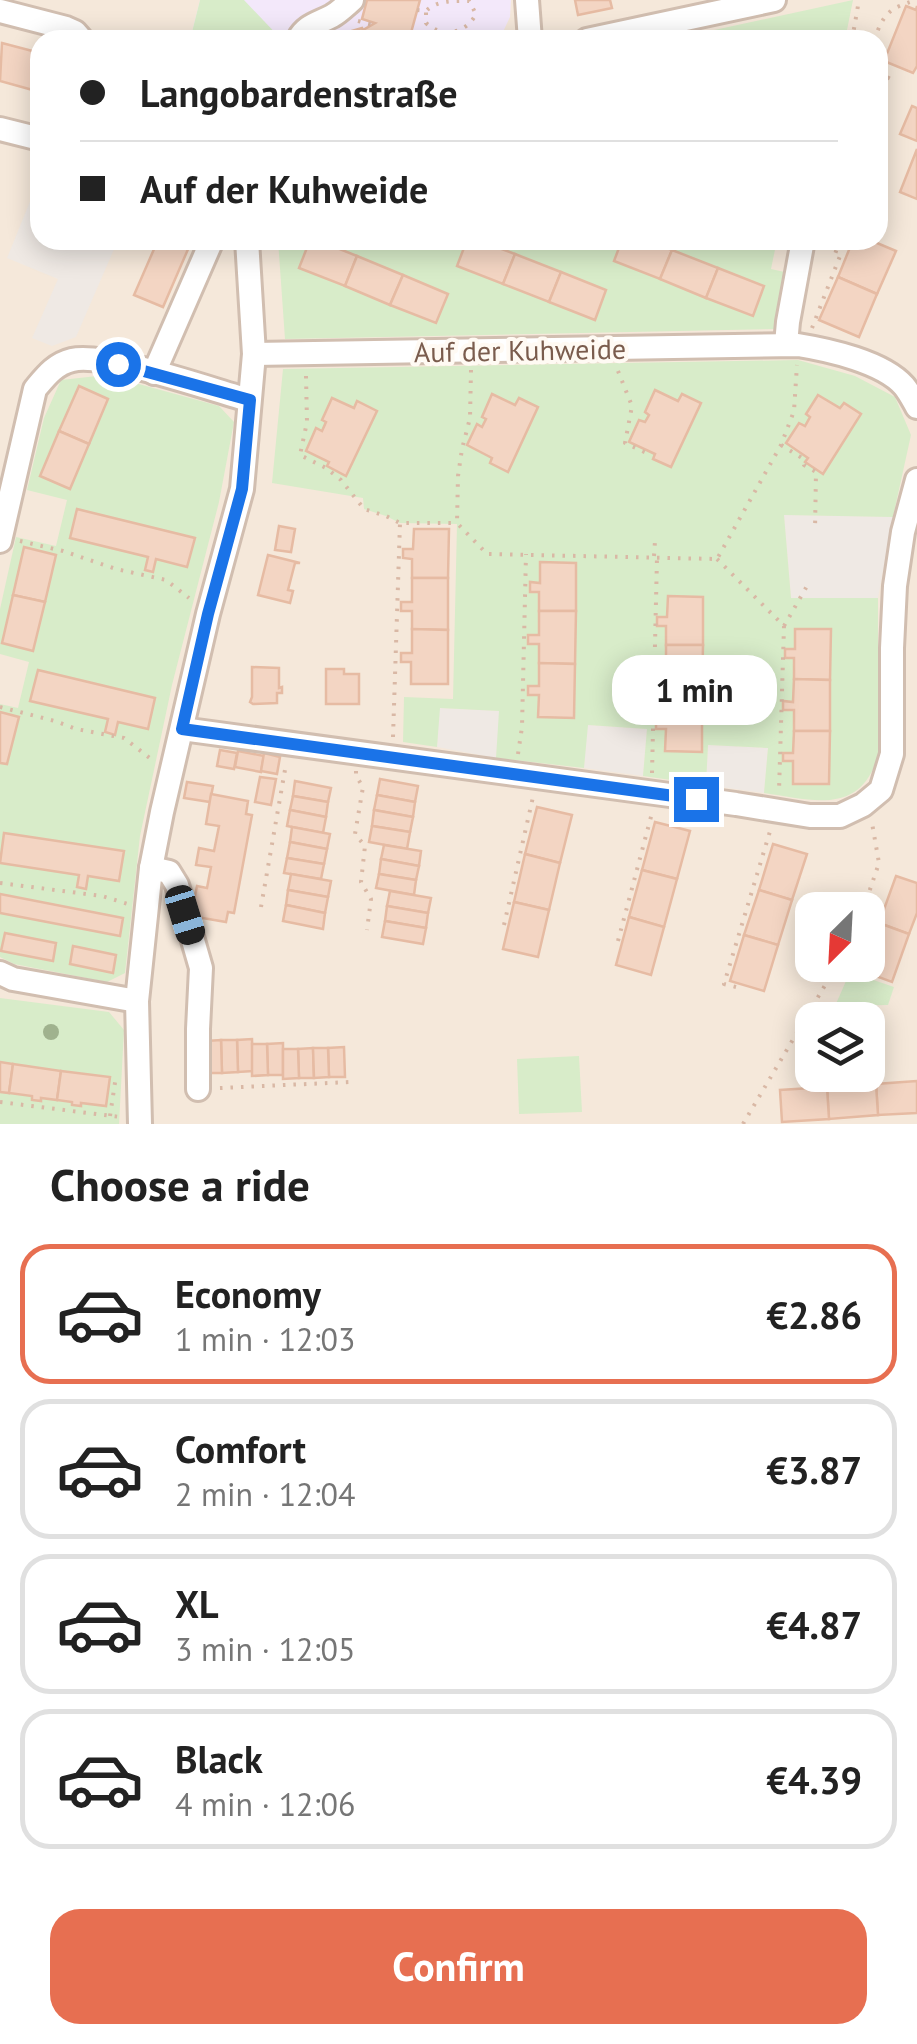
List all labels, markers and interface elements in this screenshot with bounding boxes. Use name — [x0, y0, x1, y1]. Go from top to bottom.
text: Langobardenstraße — [140, 68, 458, 117]
text: Auf der Kuhweide — [140, 164, 428, 213]
street label: Auf der Kuhweide — [414, 330, 626, 370]
route start — [96, 342, 141, 387]
callout: 1 min — [614, 654, 778, 724]
text: 1 min — [655, 669, 734, 711]
route end — [674, 777, 719, 822]
car — [162, 882, 208, 948]
north arrow — [795, 892, 885, 982]
map controls — [795, 892, 885, 1092]
button: layers — [795, 1002, 885, 1092]
text: Choose a ride — [50, 1155, 310, 1213]
icon: car — [55, 1269, 145, 1359]
text: Economy — [175, 1269, 321, 1318]
text: €2.86 — [766, 1290, 862, 1339]
text: 1 min · 12:03 — [175, 1318, 355, 1360]
icon: car — [55, 1424, 145, 1514]
text: Comfort — [175, 1424, 306, 1473]
text: €3.87 — [766, 1445, 862, 1494]
text: 2 min · 12:04 — [175, 1473, 355, 1515]
icon: car — [55, 1579, 145, 1669]
text: XL — [175, 1579, 219, 1628]
text: €4.87 — [766, 1600, 862, 1649]
text: 3 min · 12:05 — [175, 1628, 355, 1670]
icon: car — [55, 1734, 145, 1824]
text: Black — [175, 1734, 263, 1783]
text: €4.39 — [766, 1755, 862, 1804]
text: 4 min · 12:06 — [175, 1783, 355, 1825]
button: Confirm — [50, 1909, 867, 2024]

